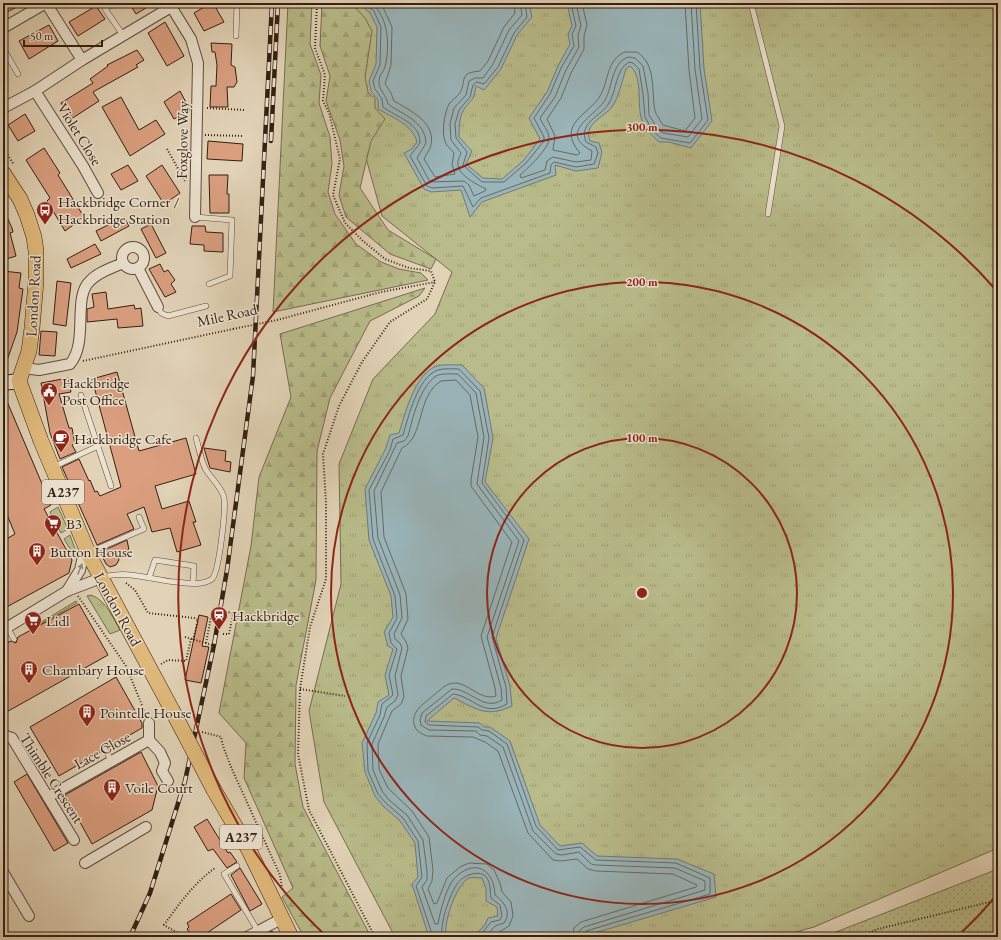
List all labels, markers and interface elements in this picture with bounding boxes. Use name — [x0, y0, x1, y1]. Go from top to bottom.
scale bar — [24, 22, 102, 48]
text: 50 m — [30, 28, 54, 44]
street label: Violet Close — [53, 99, 107, 169]
street label: Foxglove Way — [172, 101, 192, 179]
text: 300 m — [626, 119, 658, 135]
place label: Hackbridge Corner / Hackbridge Station — [58, 192, 180, 228]
bus stop icon: Hackbridge Corner / Hackbridge Station — [35, 200, 55, 225]
street label: London Road — [21, 254, 45, 337]
text: 200 m — [626, 274, 658, 290]
street label: Mile Road — [195, 299, 259, 331]
place label: Hackbridge Post Office — [62, 373, 130, 409]
public building icon: Hackbridge Post Office — [39, 381, 59, 406]
cafe icon: Hackbridge Cafe — [51, 428, 71, 453]
place label: Hackbridge Cafe — [74, 429, 172, 448]
text: 100 m — [626, 430, 658, 446]
road number: A237 — [42, 480, 84, 504]
supermarket icon: B3 — [43, 513, 63, 538]
place label: B3 — [66, 514, 82, 533]
building icon: Button House — [27, 541, 47, 566]
place label: Button House — [50, 542, 133, 561]
one-way arrow — [77, 563, 83, 575]
street label: London Road — [90, 569, 146, 650]
centre of rings — [635, 586, 649, 600]
station icon: Hackbridge — [209, 605, 229, 630]
place label: Hackbridge — [232, 606, 300, 625]
supermarket icon: Lidl — [23, 610, 43, 635]
place label: Lidl — [46, 611, 70, 630]
building icon: Chambary House — [19, 659, 39, 684]
place label: Chambary House — [42, 660, 144, 679]
building icon: Pointelle House — [77, 702, 97, 727]
place label: Pointelle House — [100, 703, 191, 722]
street label: Lace Close — [70, 727, 134, 773]
street label: Thimble Crescent — [16, 729, 88, 827]
building icon: Voile Court — [102, 777, 122, 802]
place label: Voile Court — [125, 778, 193, 797]
road number: A237 — [220, 825, 262, 849]

